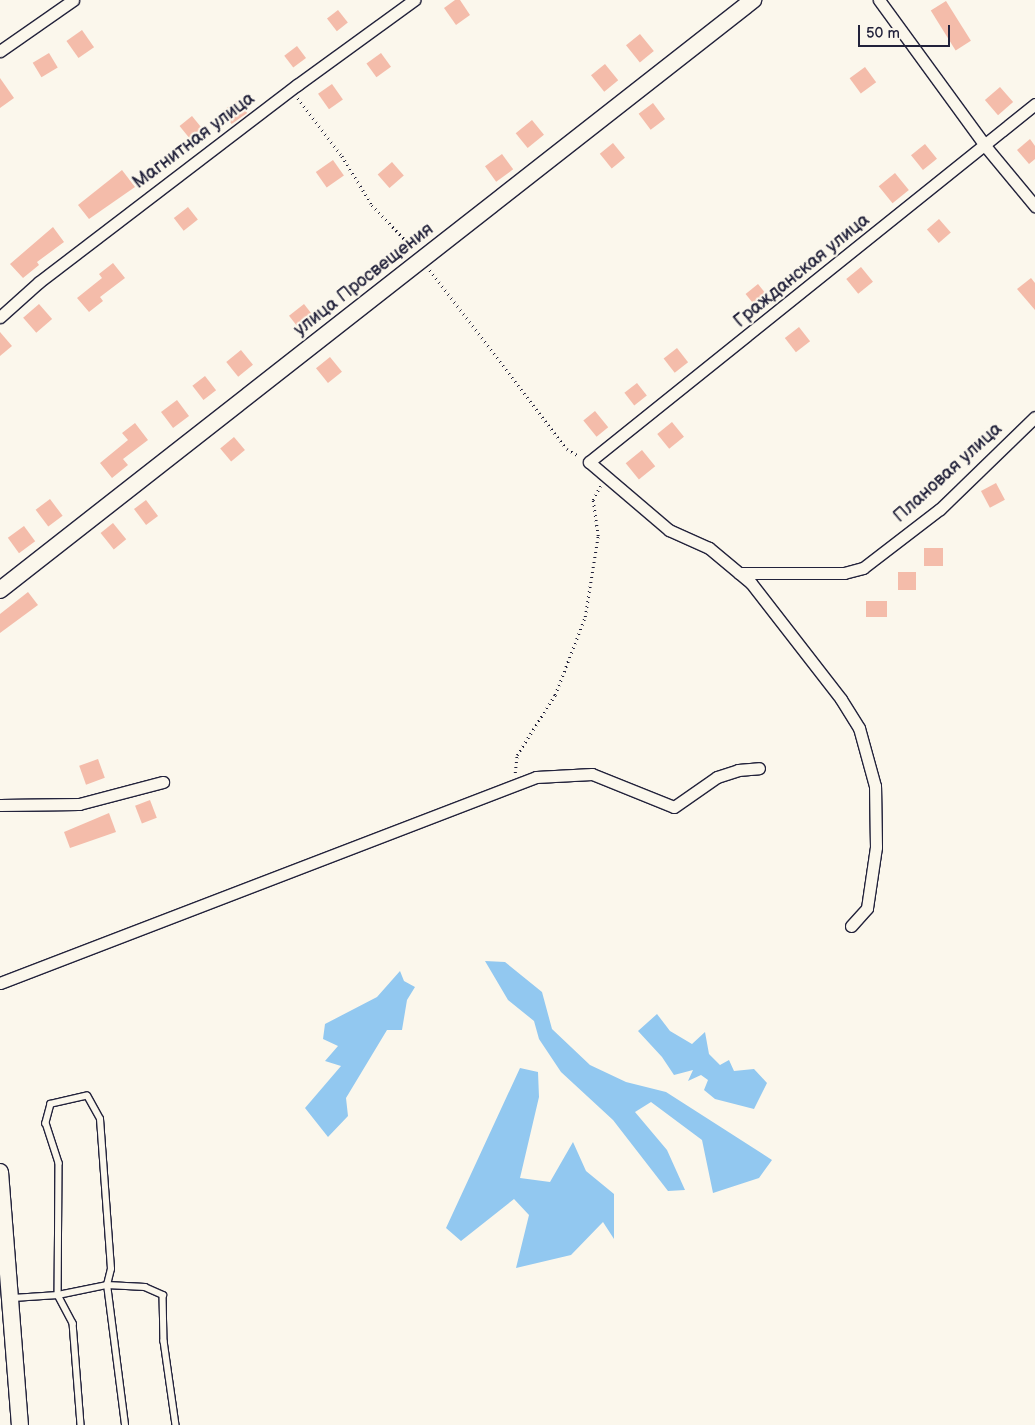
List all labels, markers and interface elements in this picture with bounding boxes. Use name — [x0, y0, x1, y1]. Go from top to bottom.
scale bar — [860, 15, 952, 47]
text: 50 m — [866, 24, 900, 43]
street label: Магнитная улица — [129, 88, 259, 194]
street label: Гражданская улица — [730, 210, 874, 332]
street label: улица Просвещения — [290, 219, 438, 341]
street label: Плановая улица — [889, 419, 1007, 527]

